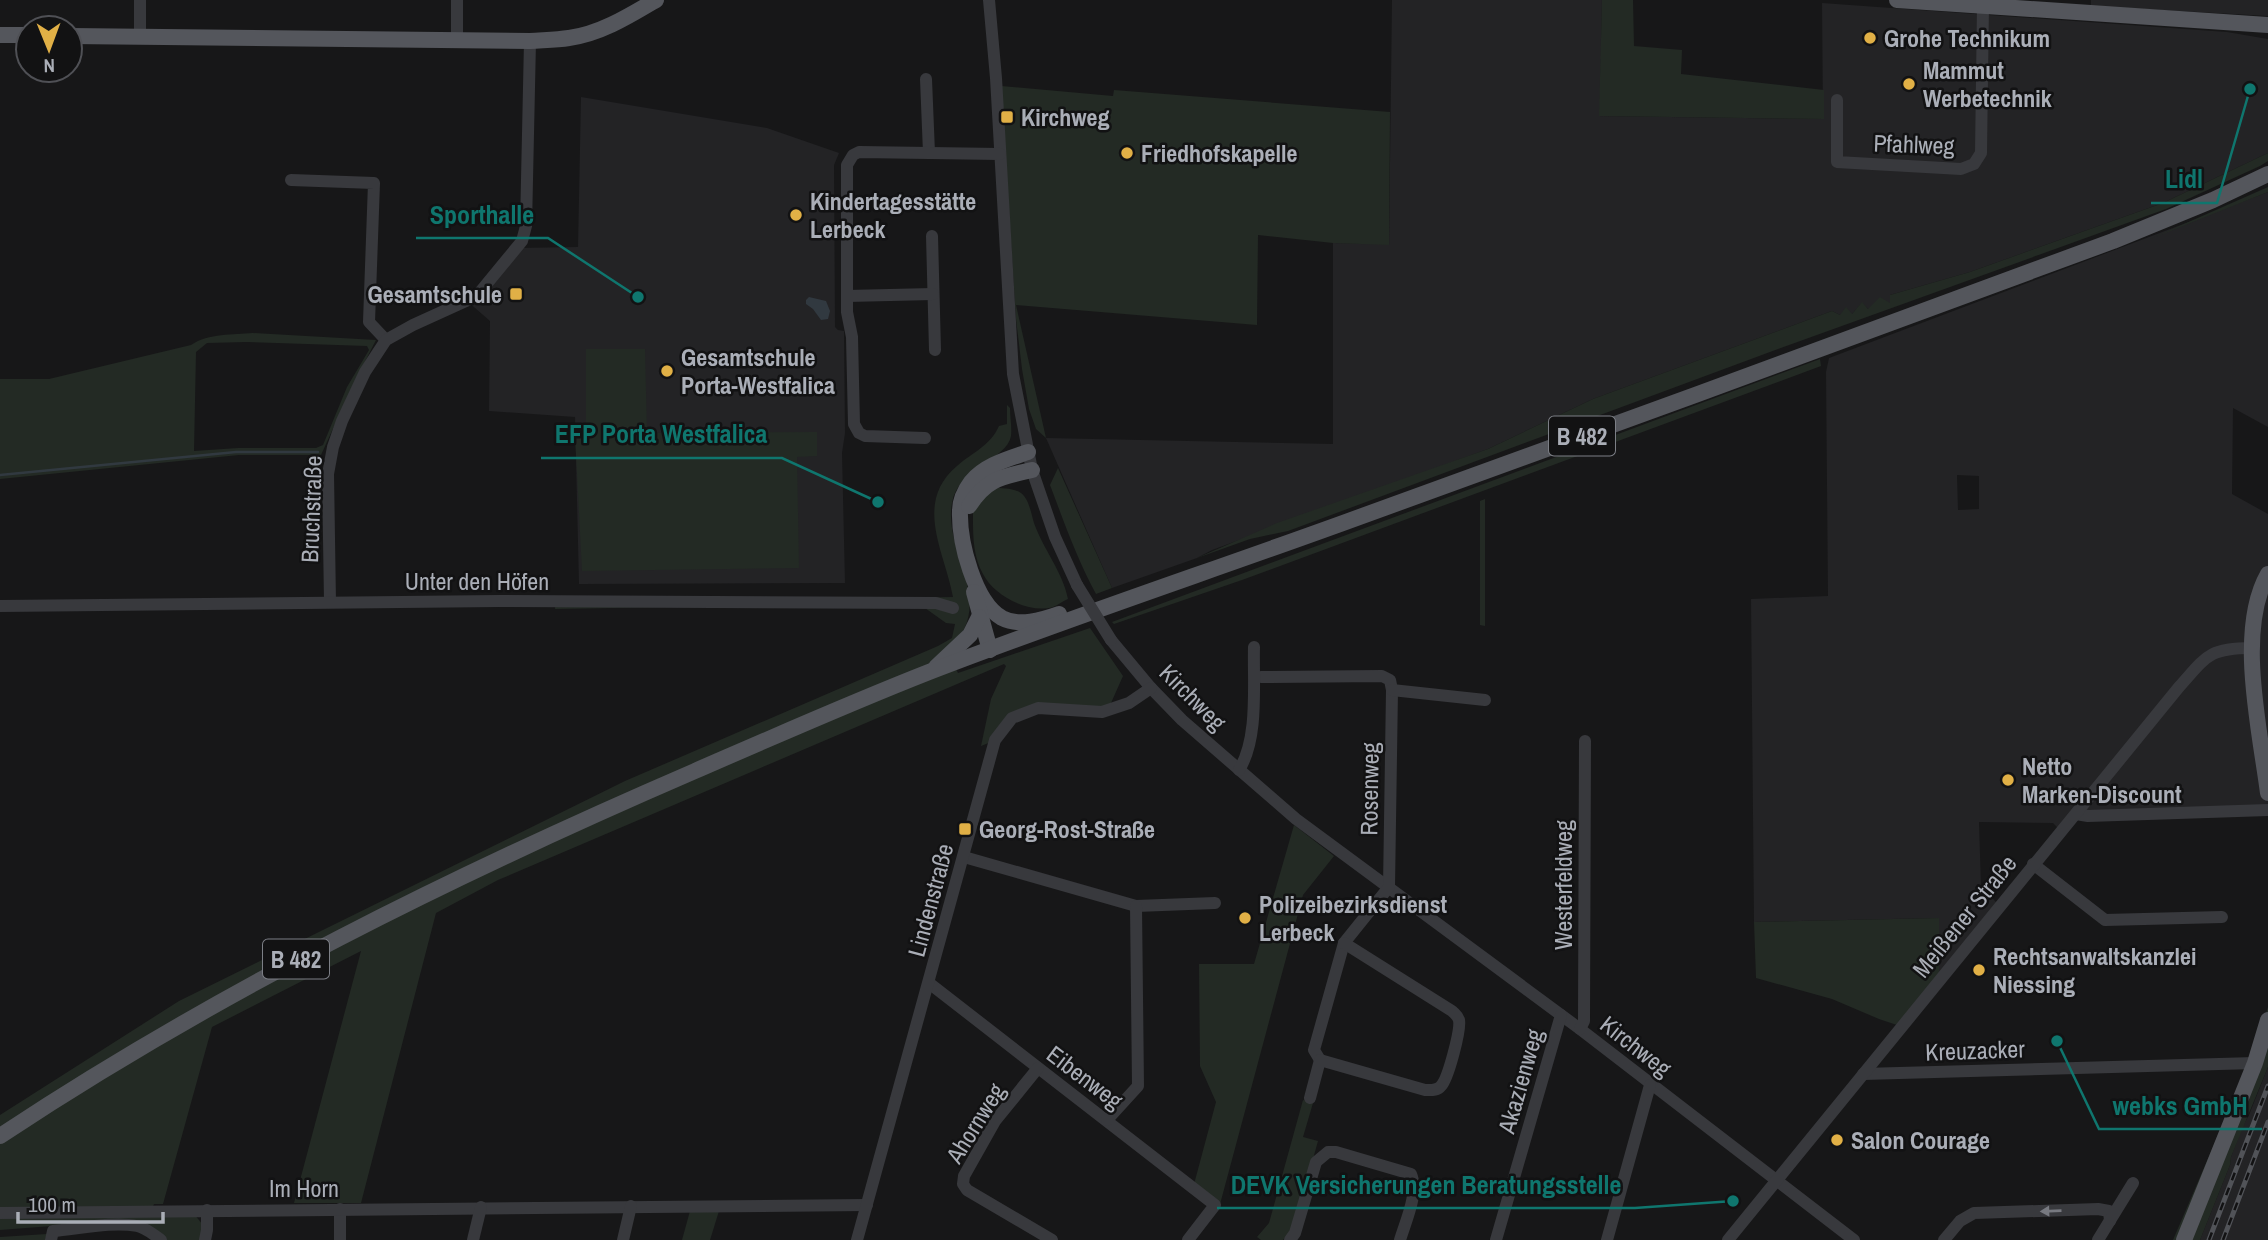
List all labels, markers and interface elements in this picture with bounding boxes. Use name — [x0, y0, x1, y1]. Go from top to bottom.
north arrow — [14, 14, 84, 84]
place label: Grohe Technikum — [1884, 22, 2050, 54]
marker: Grohe Technikum — [1862, 30, 1878, 46]
text: N — [43, 53, 55, 79]
place label: Mammut Werbetechnik — [1923, 54, 2052, 114]
marker: Mammut Werbetechnik — [1901, 76, 1917, 92]
place label: Kirchweg — [1021, 101, 1110, 133]
marker: Kirchweg — [999, 109, 1015, 125]
street label: Pfahlweg — [1873, 127, 1955, 161]
place label: Friedhofskapelle — [1141, 137, 1297, 169]
marker: Friedhofskapelle — [1119, 145, 1135, 161]
callout: Lidl — [2151, 156, 2217, 203]
text: Lidl — [2165, 161, 2203, 196]
place label: Kindertagesstätte Lerbeck — [810, 185, 976, 245]
callout: Sporthalle — [416, 191, 548, 238]
text: Sporthalle — [430, 197, 534, 232]
marker: Kindertagesstätte Lerbeck — [788, 207, 804, 223]
place label: Gesamtschule — [367, 278, 502, 310]
marker: Gesamtschule — [508, 286, 524, 302]
place label: Gesamtschule Porta-Westfalica — [681, 341, 835, 401]
marker: Gesamtschule Porta-Westfalica — [659, 363, 675, 379]
callout: EFP Porta Westfalica — [541, 411, 782, 458]
text: EFP Porta Westfalica — [555, 416, 767, 451]
road number: B 482 — [1549, 416, 1615, 456]
street label: Bruchstraße — [293, 455, 329, 563]
street label: Unter den Höfen — [405, 565, 549, 597]
street label: Kirchweg — [1153, 657, 1233, 737]
street label: Rosenweg — [1352, 742, 1386, 836]
place label: Netto Marken-Discount — [2022, 750, 2182, 810]
marker: Netto Marken-Discount — [2000, 772, 2016, 788]
place label: Georg-Rost-Straße — [979, 813, 1155, 845]
street label: Westerfeldweg — [1547, 820, 1579, 950]
marker: Georg-Rost-Straße — [957, 821, 973, 837]
street label: Lindenstraße — [900, 840, 960, 960]
street label: Meißener Straße — [1905, 848, 2023, 984]
place label: Polizeibezirksdienst Lerbeck — [1259, 888, 1448, 948]
marker: Polizeibezirksdienst Lerbeck — [1237, 910, 1253, 926]
road number: B 482 — [263, 940, 329, 978]
place label: Rechtsanwaltskanzlei Niessing — [1993, 940, 2196, 1000]
marker: Rechtsanwaltskanzlei Niessing — [1971, 962, 1987, 978]
street label: Kirchweg — [1594, 1008, 1678, 1084]
street label: Akazienweg — [1490, 1025, 1550, 1138]
street label: Kreuzacker — [1925, 1032, 2026, 1068]
street label: Eibenweg — [1040, 1038, 1130, 1116]
street label: Ahornweg — [937, 1077, 1012, 1170]
callout: webks GmbH — [2099, 1082, 2262, 1129]
text: webks GmbH — [2112, 1088, 2248, 1123]
place label: Salon Courage — [1851, 1124, 1990, 1156]
marker: Salon Courage — [1829, 1132, 1845, 1148]
callout: DEVK Versicherungen Beratungsstelle — [1217, 1161, 1635, 1208]
text: DEVK Versicherungen Beratungsstelle — [1231, 1167, 1621, 1202]
street label: Im Horn — [269, 1172, 339, 1204]
scale bar — [18, 1180, 163, 1224]
text: 100 m — [28, 1190, 76, 1219]
one-way arrow — [2040, 1205, 2062, 1216]

